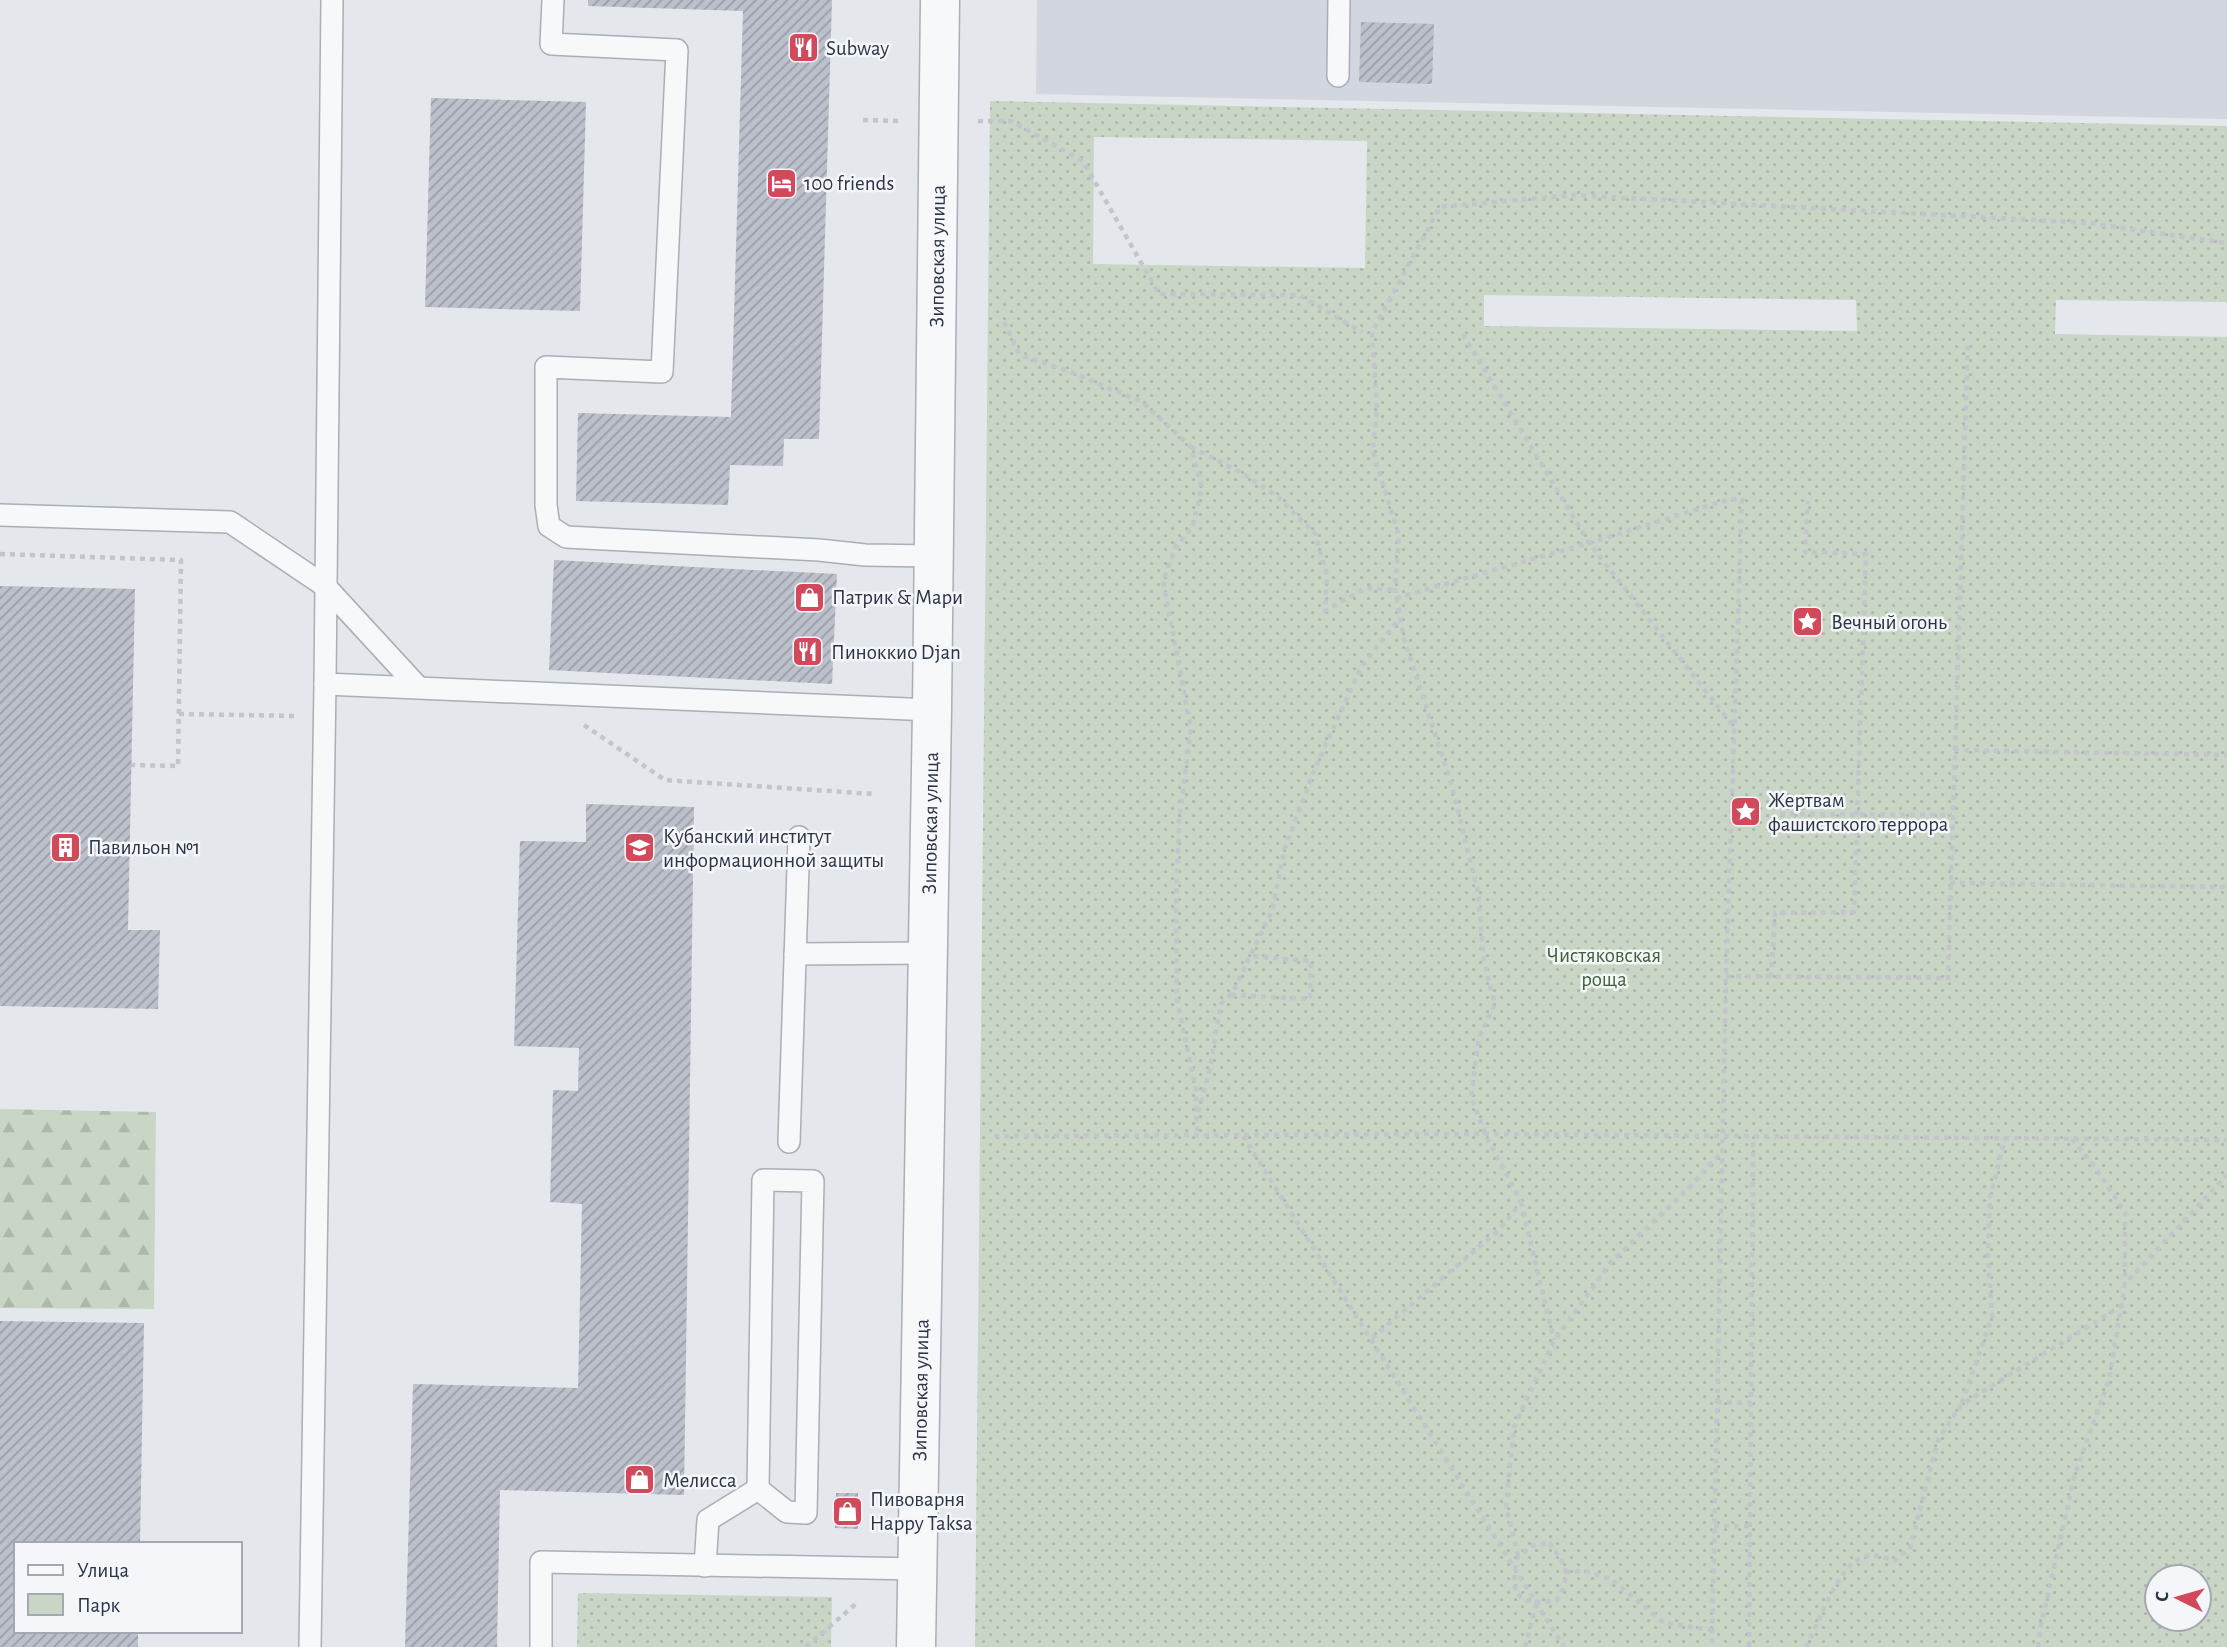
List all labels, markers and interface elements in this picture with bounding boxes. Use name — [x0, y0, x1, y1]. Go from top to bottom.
restaurant icon: Subway — [786, 31, 820, 65]
place label: Subway — [826, 38, 889, 59]
hotel icon: 100 friends — [764, 166, 798, 200]
place label: 100 friends — [804, 173, 894, 194]
street label: Зиповская улица — [926, 184, 949, 328]
shop icon: Патрик & Мари — [792, 580, 826, 614]
place label: Патрик & Мари — [832, 587, 963, 608]
place icon: Вечный огонь — [1791, 605, 1825, 639]
place label: Вечный огонь — [1831, 612, 1947, 633]
restaurant icon: Пиноккио Djan — [791, 635, 825, 669]
place label: Пиноккио Djan — [831, 642, 961, 663]
street label: Зиповская улица — [919, 751, 942, 895]
place label: Жертвам фашистского террора — [1768, 790, 1949, 835]
place icon: Жертвам фашистского террора — [1728, 795, 1762, 829]
place label: Кубанский институт информационной защиты — [663, 826, 884, 871]
building icon: Павильон №1 — [48, 830, 82, 864]
school or university icon: Кубанский институт информационной защиты — [623, 831, 657, 865]
place label: Павильон №1 — [88, 837, 200, 858]
park label: Чистяковская роща — [1547, 945, 1661, 990]
street label: Зиповская улица — [909, 1318, 933, 1462]
shop icon: Мелисса — [623, 1463, 657, 1497]
place label: Мелисса — [663, 1470, 737, 1491]
place label: Пивоварня Happy Taksa — [870, 1489, 973, 1534]
shop icon: Пивоварня Happy Taksa — [830, 1494, 864, 1528]
legend — [14, 1542, 242, 1633]
text: Улица — [77, 1560, 130, 1581]
north arrow — [2143, 1563, 2213, 1633]
text: С — [2153, 1591, 2172, 1603]
text: Парк — [77, 1595, 121, 1616]

